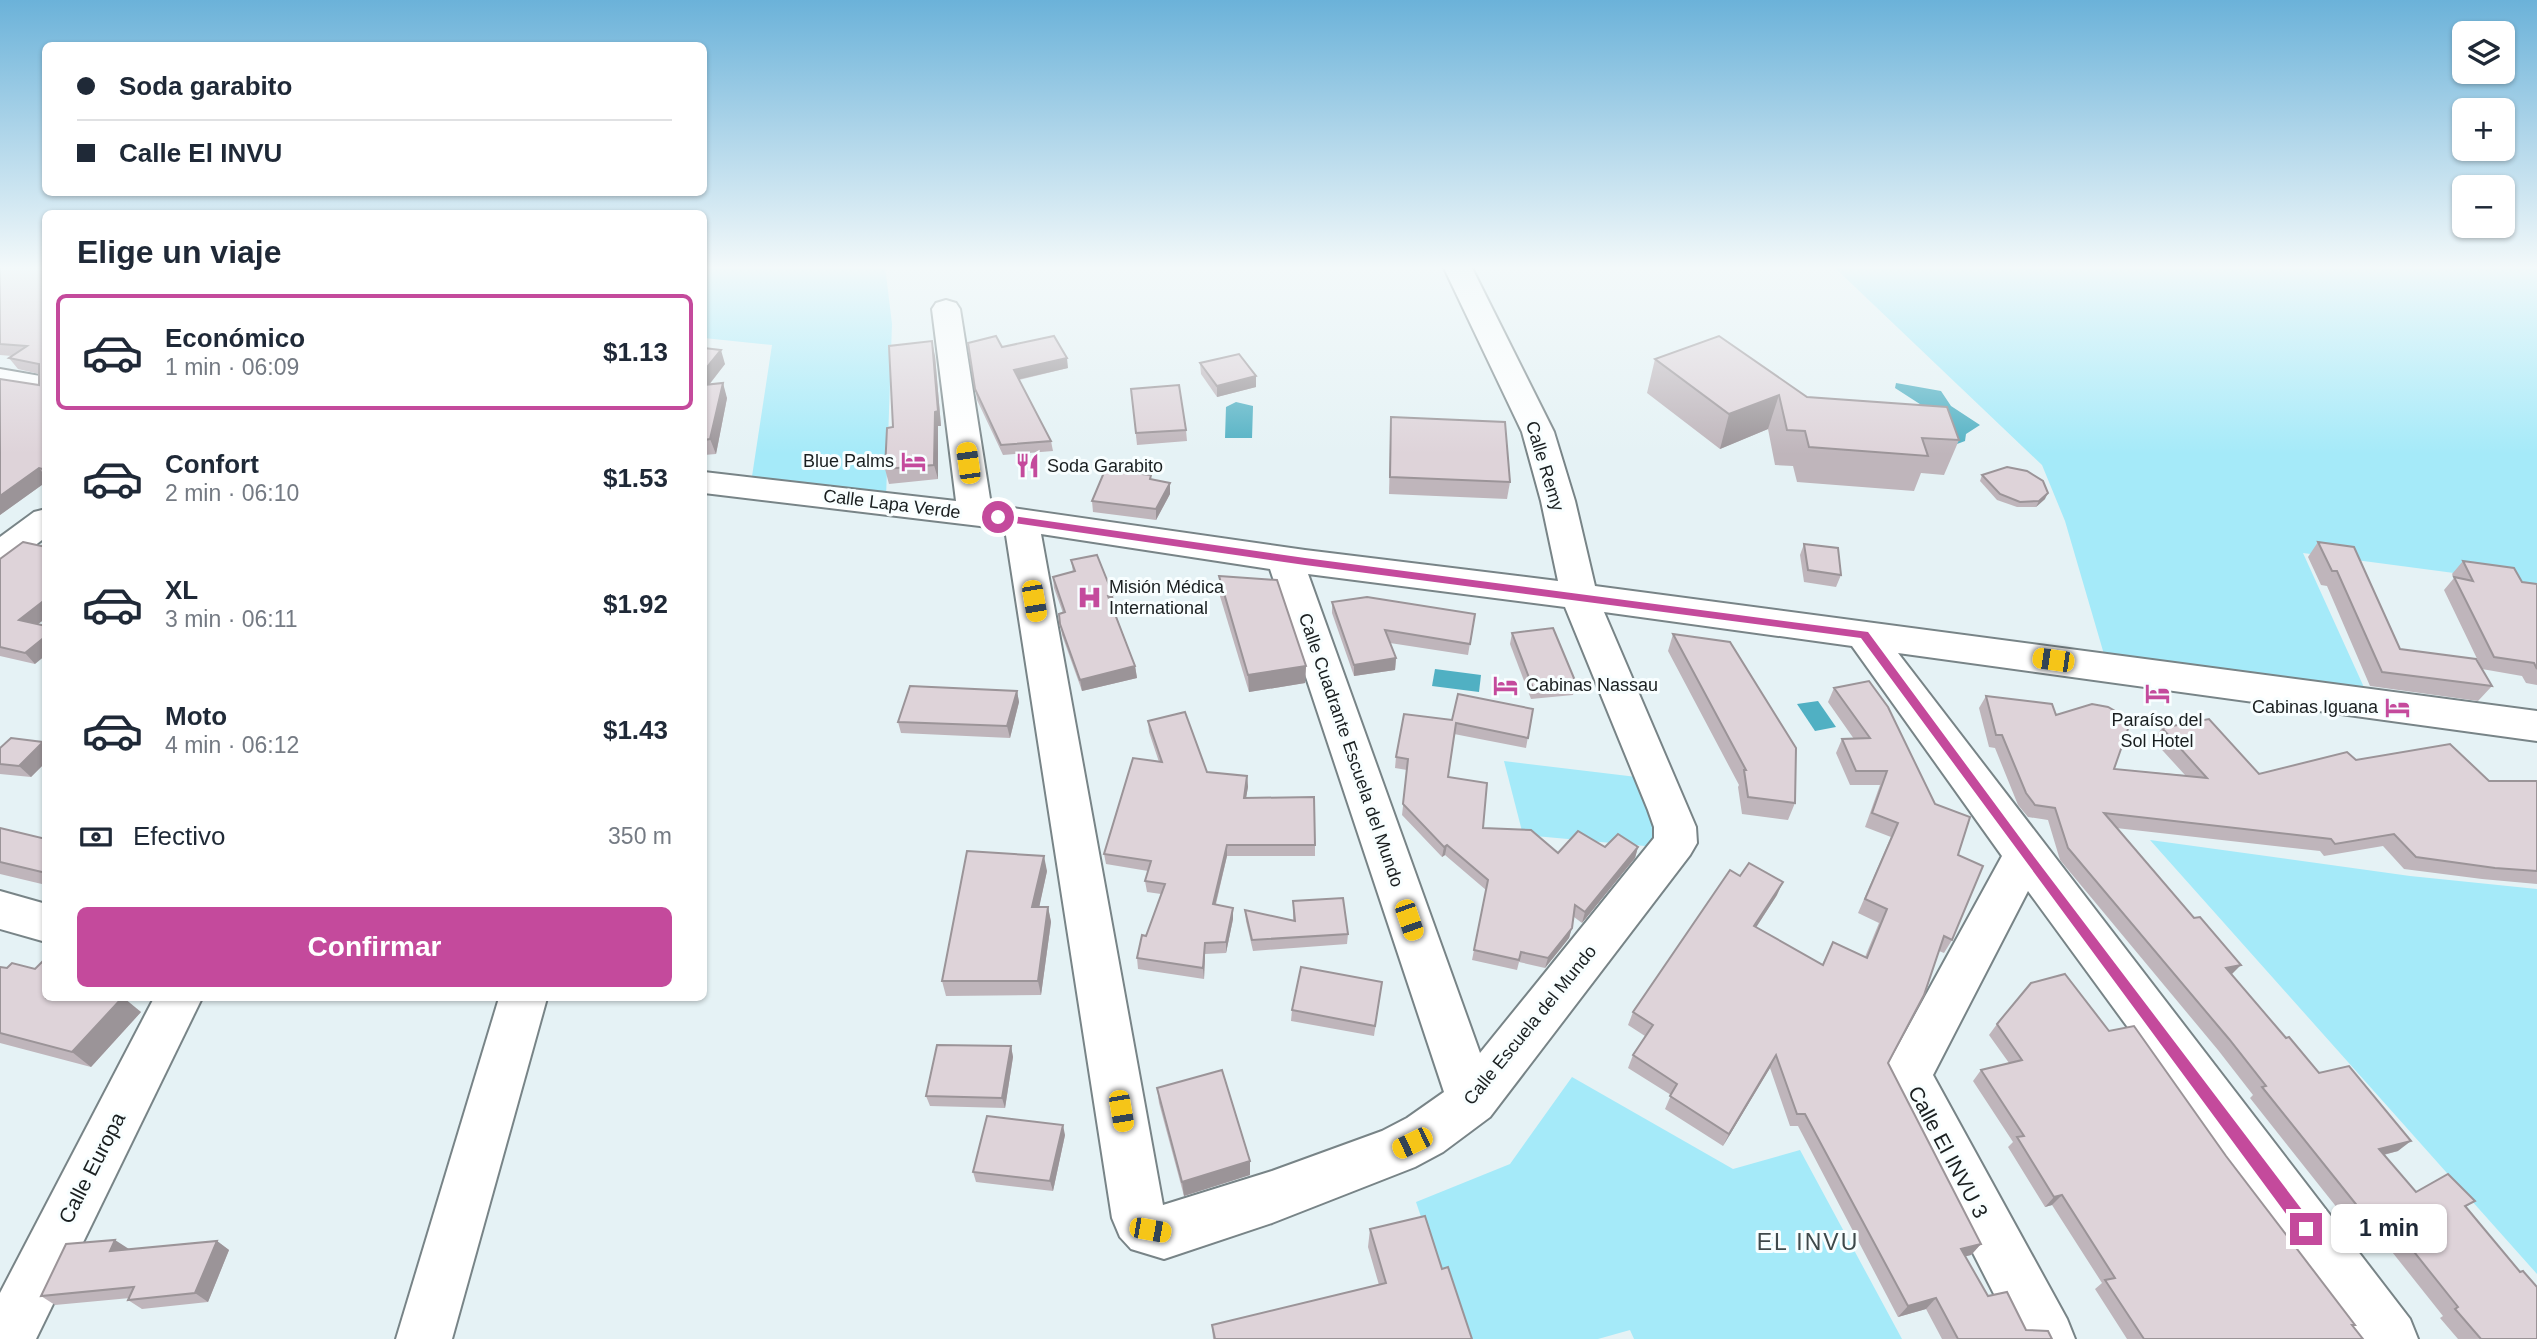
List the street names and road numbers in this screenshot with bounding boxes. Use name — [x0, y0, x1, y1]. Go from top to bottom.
street label: Calle Remy — [1522, 419, 1568, 513]
street label: Calle Lapa Verde — [822, 486, 962, 522]
street label: Calle Cuadrante Escuela del Mundo — [1295, 611, 1407, 889]
street label: Calle Escuela del Mundo — [1460, 941, 1600, 1109]
street label: Calle El INVU 3 — [1904, 1082, 1993, 1222]
street label: Calle Europa — [54, 1108, 130, 1227]

